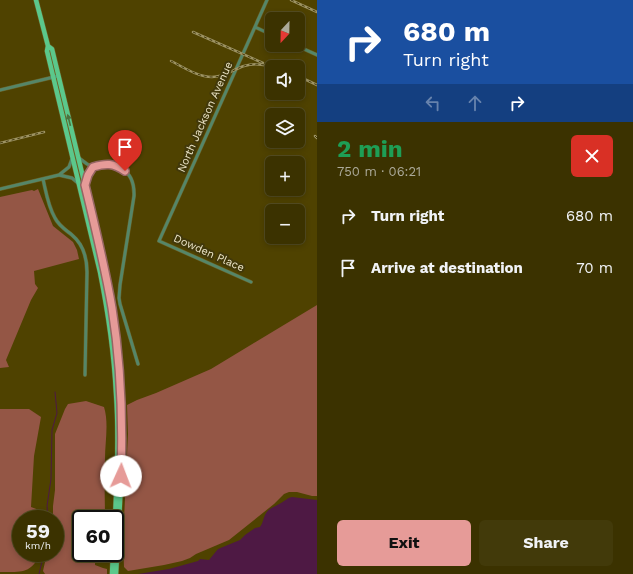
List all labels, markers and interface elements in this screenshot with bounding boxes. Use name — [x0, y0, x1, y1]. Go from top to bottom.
north arrow — [265, 12, 305, 52]
map controls — [265, 12, 305, 244]
text: 680 m — [403, 15, 490, 48]
icon: right — [337, 16, 389, 68]
text: Turn right — [403, 49, 489, 70]
street label: North Jackson Avenue — [175, 60, 235, 174]
button: sound — [265, 60, 305, 100]
icon: left — [422, 92, 444, 114]
icon: ahead — [464, 92, 486, 114]
icon: right — [506, 92, 528, 114]
button: layers — [265, 108, 305, 148]
one-way arrow — [66, 114, 72, 126]
pin — [108, 130, 142, 171]
text: 2 min — [337, 135, 403, 163]
button: close — [571, 135, 613, 177]
icon: arrive — [114, 136, 136, 158]
button: + — [265, 156, 305, 196]
text: 750 m · 06:21 — [337, 164, 421, 179]
button: − — [265, 204, 305, 244]
icon: right — [337, 205, 359, 227]
text: Turn right — [371, 207, 444, 225]
text: 680 m — [566, 207, 613, 225]
street label: Dowden Place — [172, 232, 246, 274]
icon: arrive — [337, 257, 359, 279]
text: Arrive at destination — [371, 259, 523, 277]
text: 70 m — [576, 259, 613, 277]
position arrow — [100, 455, 142, 497]
speed limit sign: 60 — [72, 510, 124, 562]
text: 59 — [26, 519, 50, 543]
button: Exit — [337, 520, 471, 566]
button: Share — [479, 520, 613, 566]
text: km/h — [25, 540, 51, 551]

